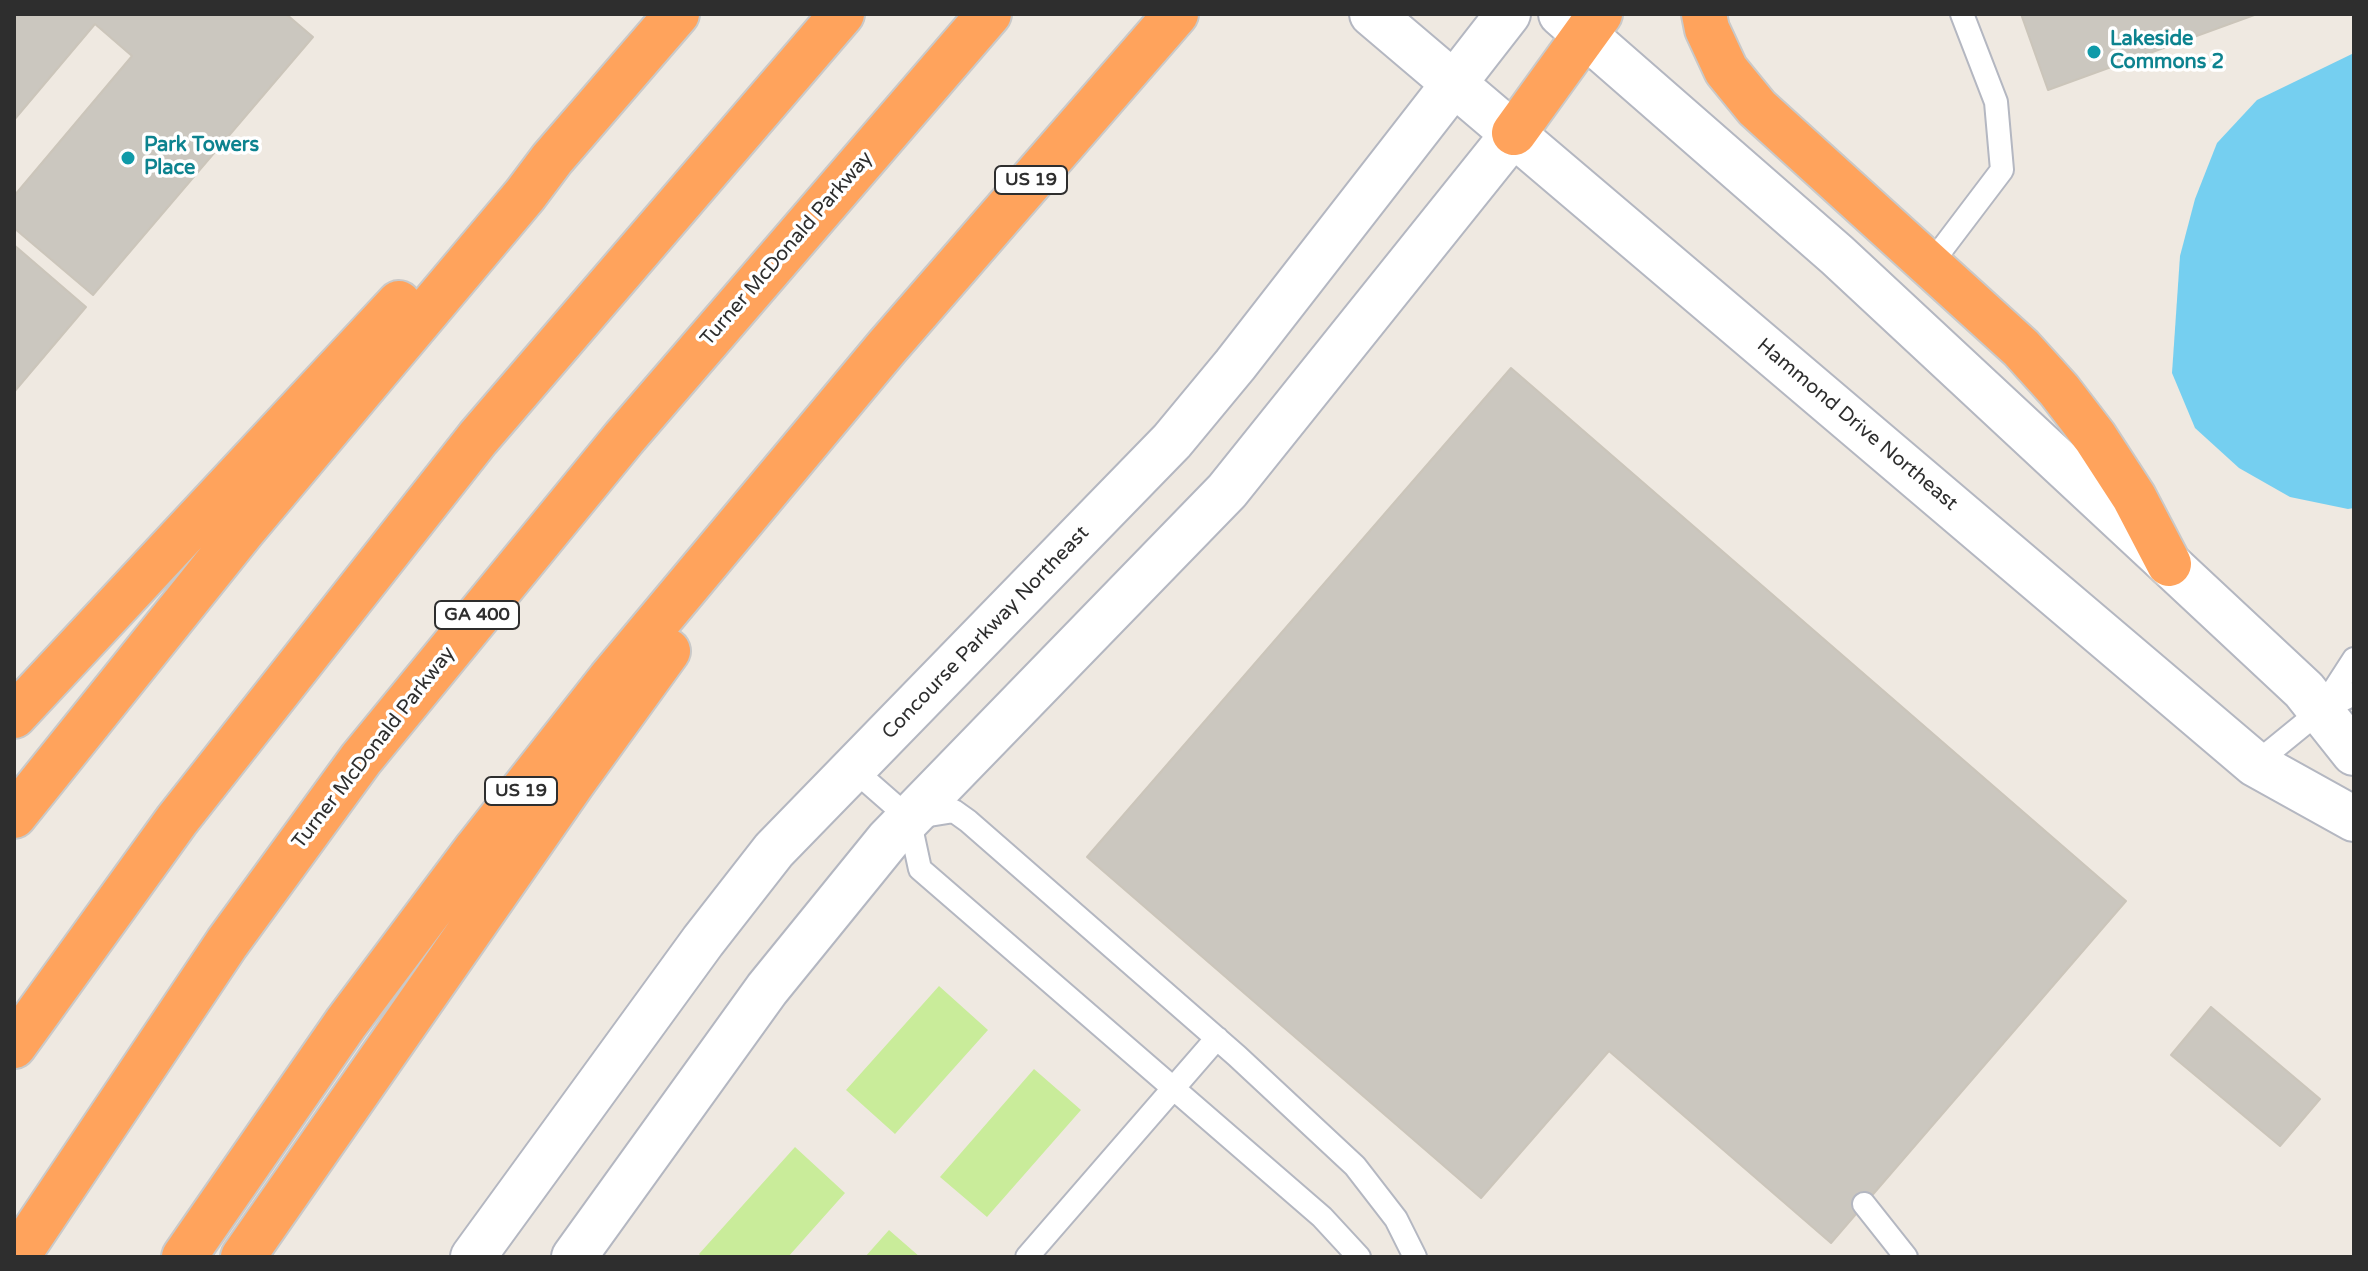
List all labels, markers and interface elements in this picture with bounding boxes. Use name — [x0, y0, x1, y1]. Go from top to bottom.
place label: Lakeside Commons 2 — [2110, 28, 2224, 75]
marker: Lakeside Commons 2 — [2085, 43, 2103, 61]
place label: Park Towers Place — [144, 134, 259, 181]
street label: Turner McDonald Parkway — [696, 147, 878, 351]
marker: Park Towers Place — [119, 149, 137, 167]
road number: US 19 — [995, 166, 1067, 194]
street label: Hammond Drive Northeast — [1752, 334, 1962, 516]
street label: Concourse Parkway Northeast — [878, 521, 1094, 745]
road number: GA 400 — [435, 601, 519, 629]
street label: Turner McDonald Parkway — [288, 642, 460, 854]
road number: US 19 — [485, 777, 557, 805]

